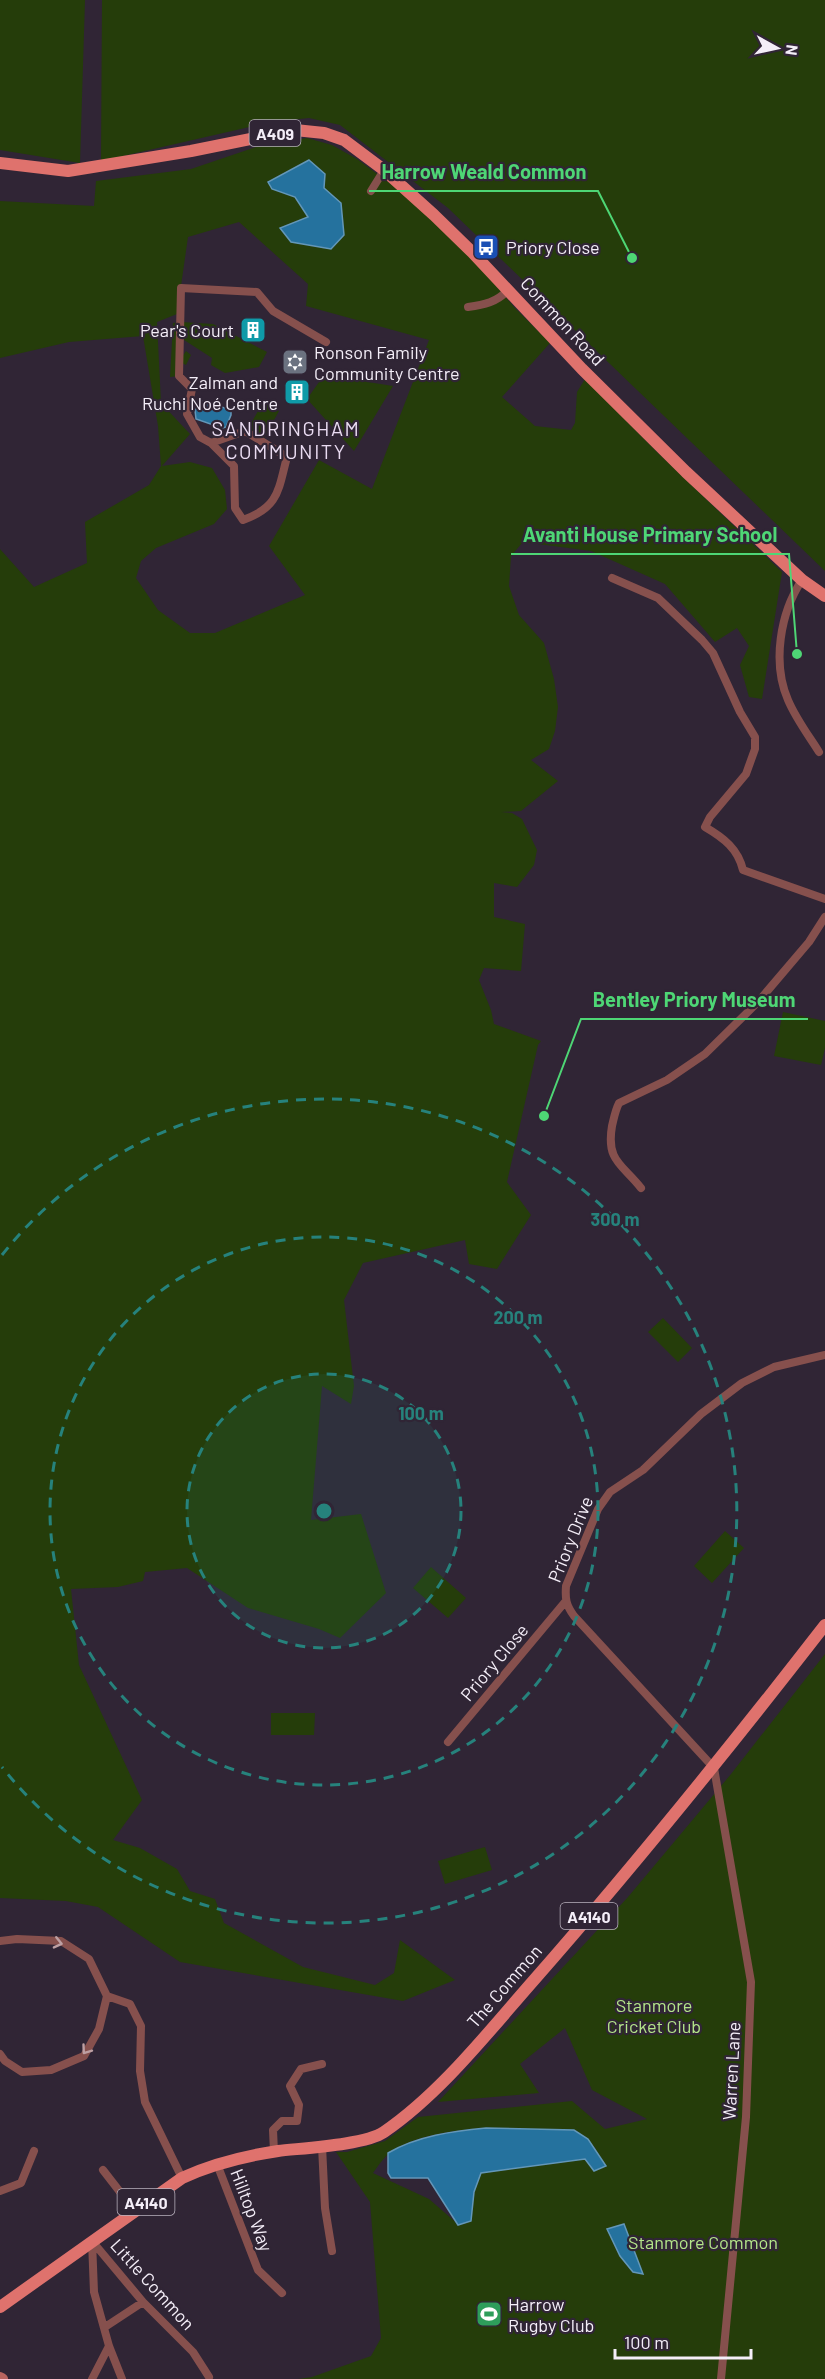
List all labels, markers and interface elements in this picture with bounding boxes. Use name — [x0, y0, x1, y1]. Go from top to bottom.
north arrow — [747, 18, 807, 78]
text: N — [782, 44, 802, 57]
road number: A409 — [250, 120, 300, 146]
callout: Harrow Weald Common — [369, 153, 598, 191]
text: Harrow Weald Common — [382, 159, 587, 183]
bus stop icon: Priory Close — [471, 232, 501, 262]
place label: Priory Close — [506, 236, 600, 258]
street label: Common Road — [516, 272, 610, 370]
building icon: Pear's Court — [238, 315, 268, 345]
place label: Pear's Court — [140, 319, 234, 341]
place label: Ronson Family Community Centre — [314, 341, 460, 384]
synagogue icon: Ronson Family Community Centre — [280, 347, 310, 377]
place label: Zalman and Ruchi Noé Centre — [142, 371, 278, 414]
building icon: Zalman and Ruchi Noé Centre — [282, 377, 312, 407]
district label: SANDRINGHAM COMMUNITY — [212, 416, 360, 463]
callout: Avanti House Primary School — [511, 516, 789, 554]
text: Avanti House Primary School — [523, 522, 777, 546]
callout: Bentley Priory Museum — [581, 981, 808, 1019]
text: Bentley Priory Museum — [593, 987, 795, 1011]
text: 300 m — [591, 1208, 639, 1230]
text: 200 m — [493, 1306, 543, 1328]
text: 100 m — [398, 1402, 444, 1424]
street label: Priory Drive — [543, 1493, 597, 1585]
centre of rings — [314, 1501, 334, 1521]
street label: Priory Close — [455, 1619, 533, 1705]
road number: A4140 — [560, 1903, 618, 1929]
one-way arrow — [53, 1936, 63, 1949]
street label: The Common — [462, 1940, 546, 2032]
park label: Stanmore Cricket Club — [607, 1994, 701, 2037]
street label: Warren Lane — [717, 2021, 745, 2121]
one-way arrow — [82, 2043, 93, 2054]
street label: Hilltop Way — [226, 2166, 278, 2254]
road number: A4140 — [118, 2189, 174, 2215]
park label: Stanmore Common — [628, 2231, 778, 2253]
street label: Little Common — [106, 2234, 200, 2334]
place label: Harrow Rugby Club — [508, 2293, 594, 2336]
sports icon: Harrow Rugby Club — [474, 2299, 504, 2329]
scale bar — [615, 2322, 752, 2360]
text: 100 m — [624, 2331, 669, 2353]

